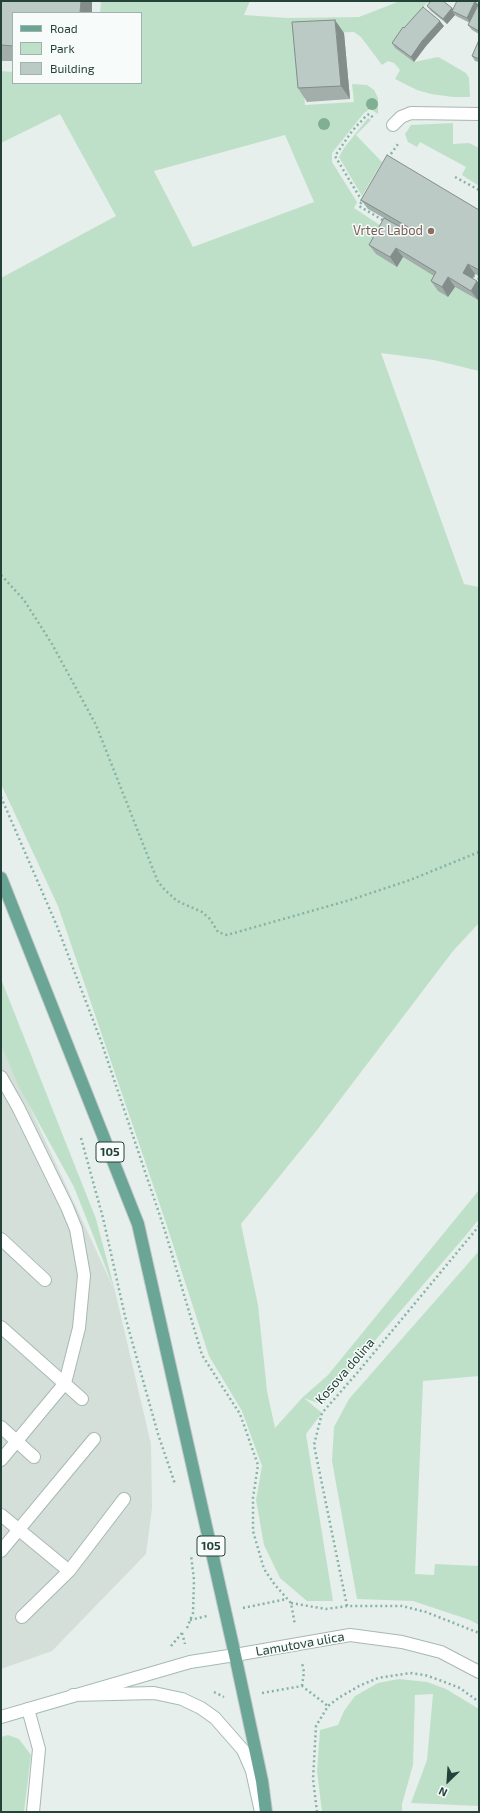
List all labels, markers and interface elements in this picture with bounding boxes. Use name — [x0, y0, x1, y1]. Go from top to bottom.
legend — [12, 12, 142, 84]
text: Road — [50, 21, 78, 35]
text: Park — [50, 41, 75, 55]
text: Building — [50, 61, 94, 75]
place label: Vrtec Labod — [353, 223, 423, 239]
marker: Vrtec Labod — [426, 226, 436, 236]
road number: 105 — [96, 1142, 124, 1162]
street label: Kosova dolina — [312, 1335, 378, 1407]
road number: 105 — [197, 1536, 225, 1556]
street label: Lamutova ulica — [254, 1629, 346, 1659]
north arrow — [428, 1761, 468, 1801]
text: N — [436, 1785, 449, 1800]

